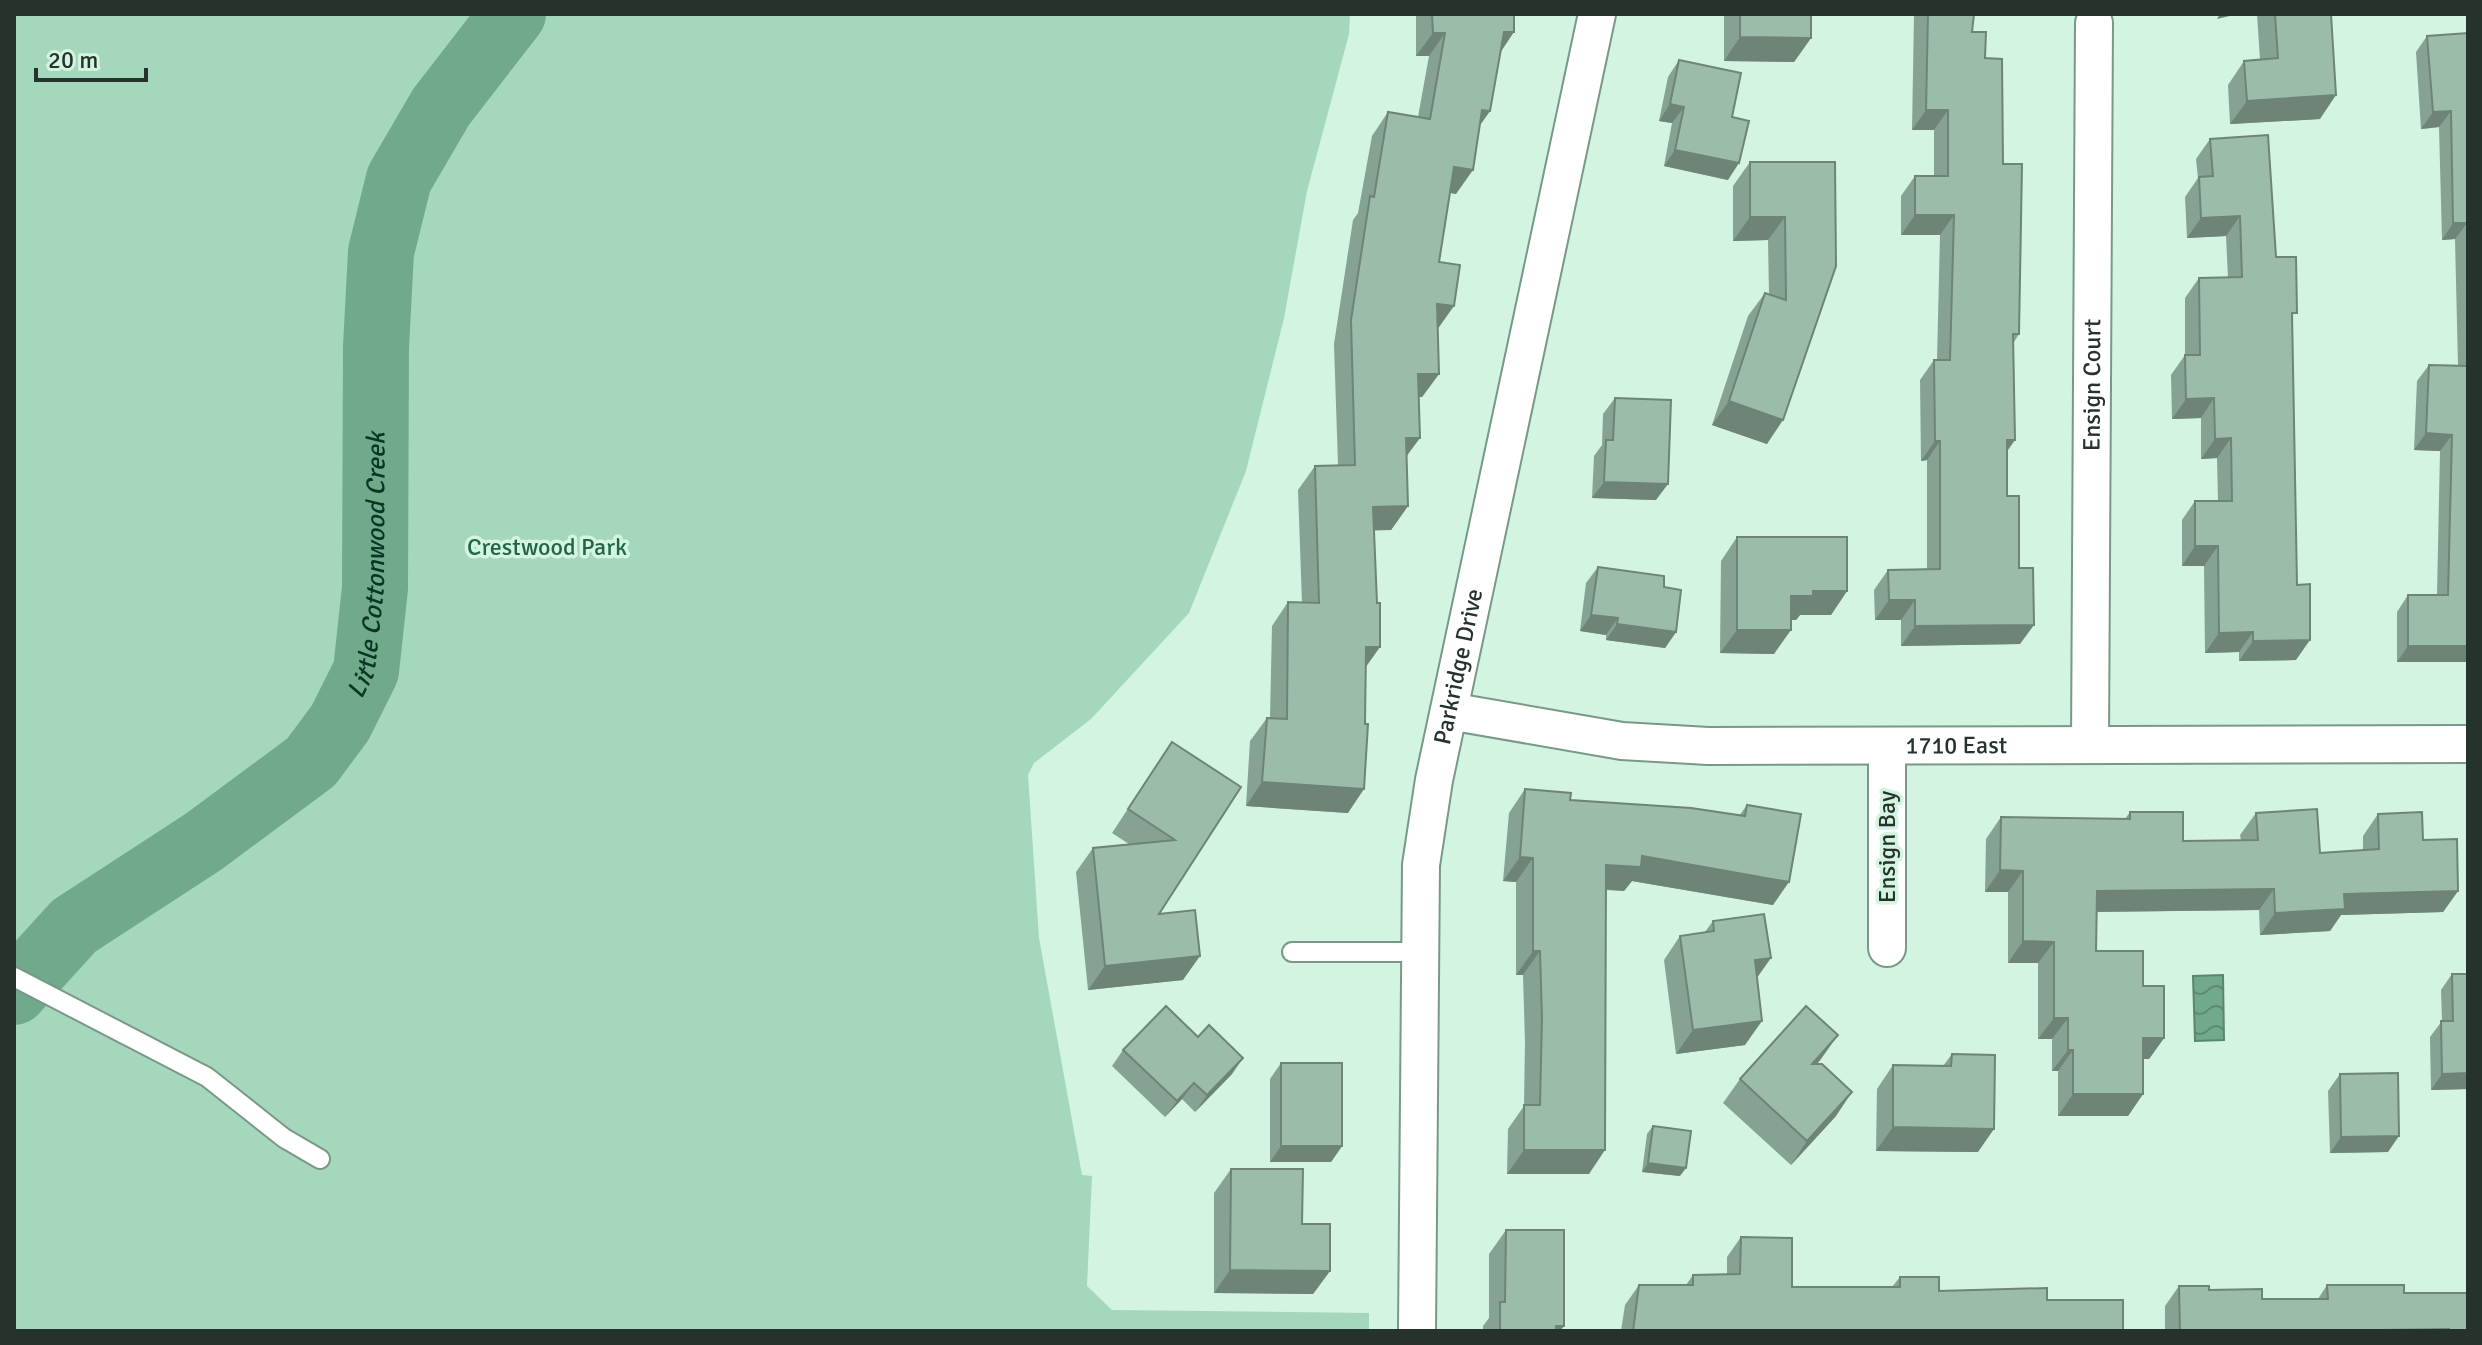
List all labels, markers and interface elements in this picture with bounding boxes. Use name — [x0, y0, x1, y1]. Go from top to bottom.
scale bar — [36, 32, 146, 82]
text: 20 m — [48, 45, 98, 75]
street label: Ensign Court — [2077, 319, 2107, 451]
water label: Little Cottonwood Creek — [340, 430, 393, 704]
park label: Crestwood Park — [467, 532, 627, 562]
street label: Parkridge Drive — [1427, 586, 1489, 747]
street label: 1710 East — [1905, 730, 2007, 760]
street label: Ensign Bay — [1872, 791, 1902, 903]

